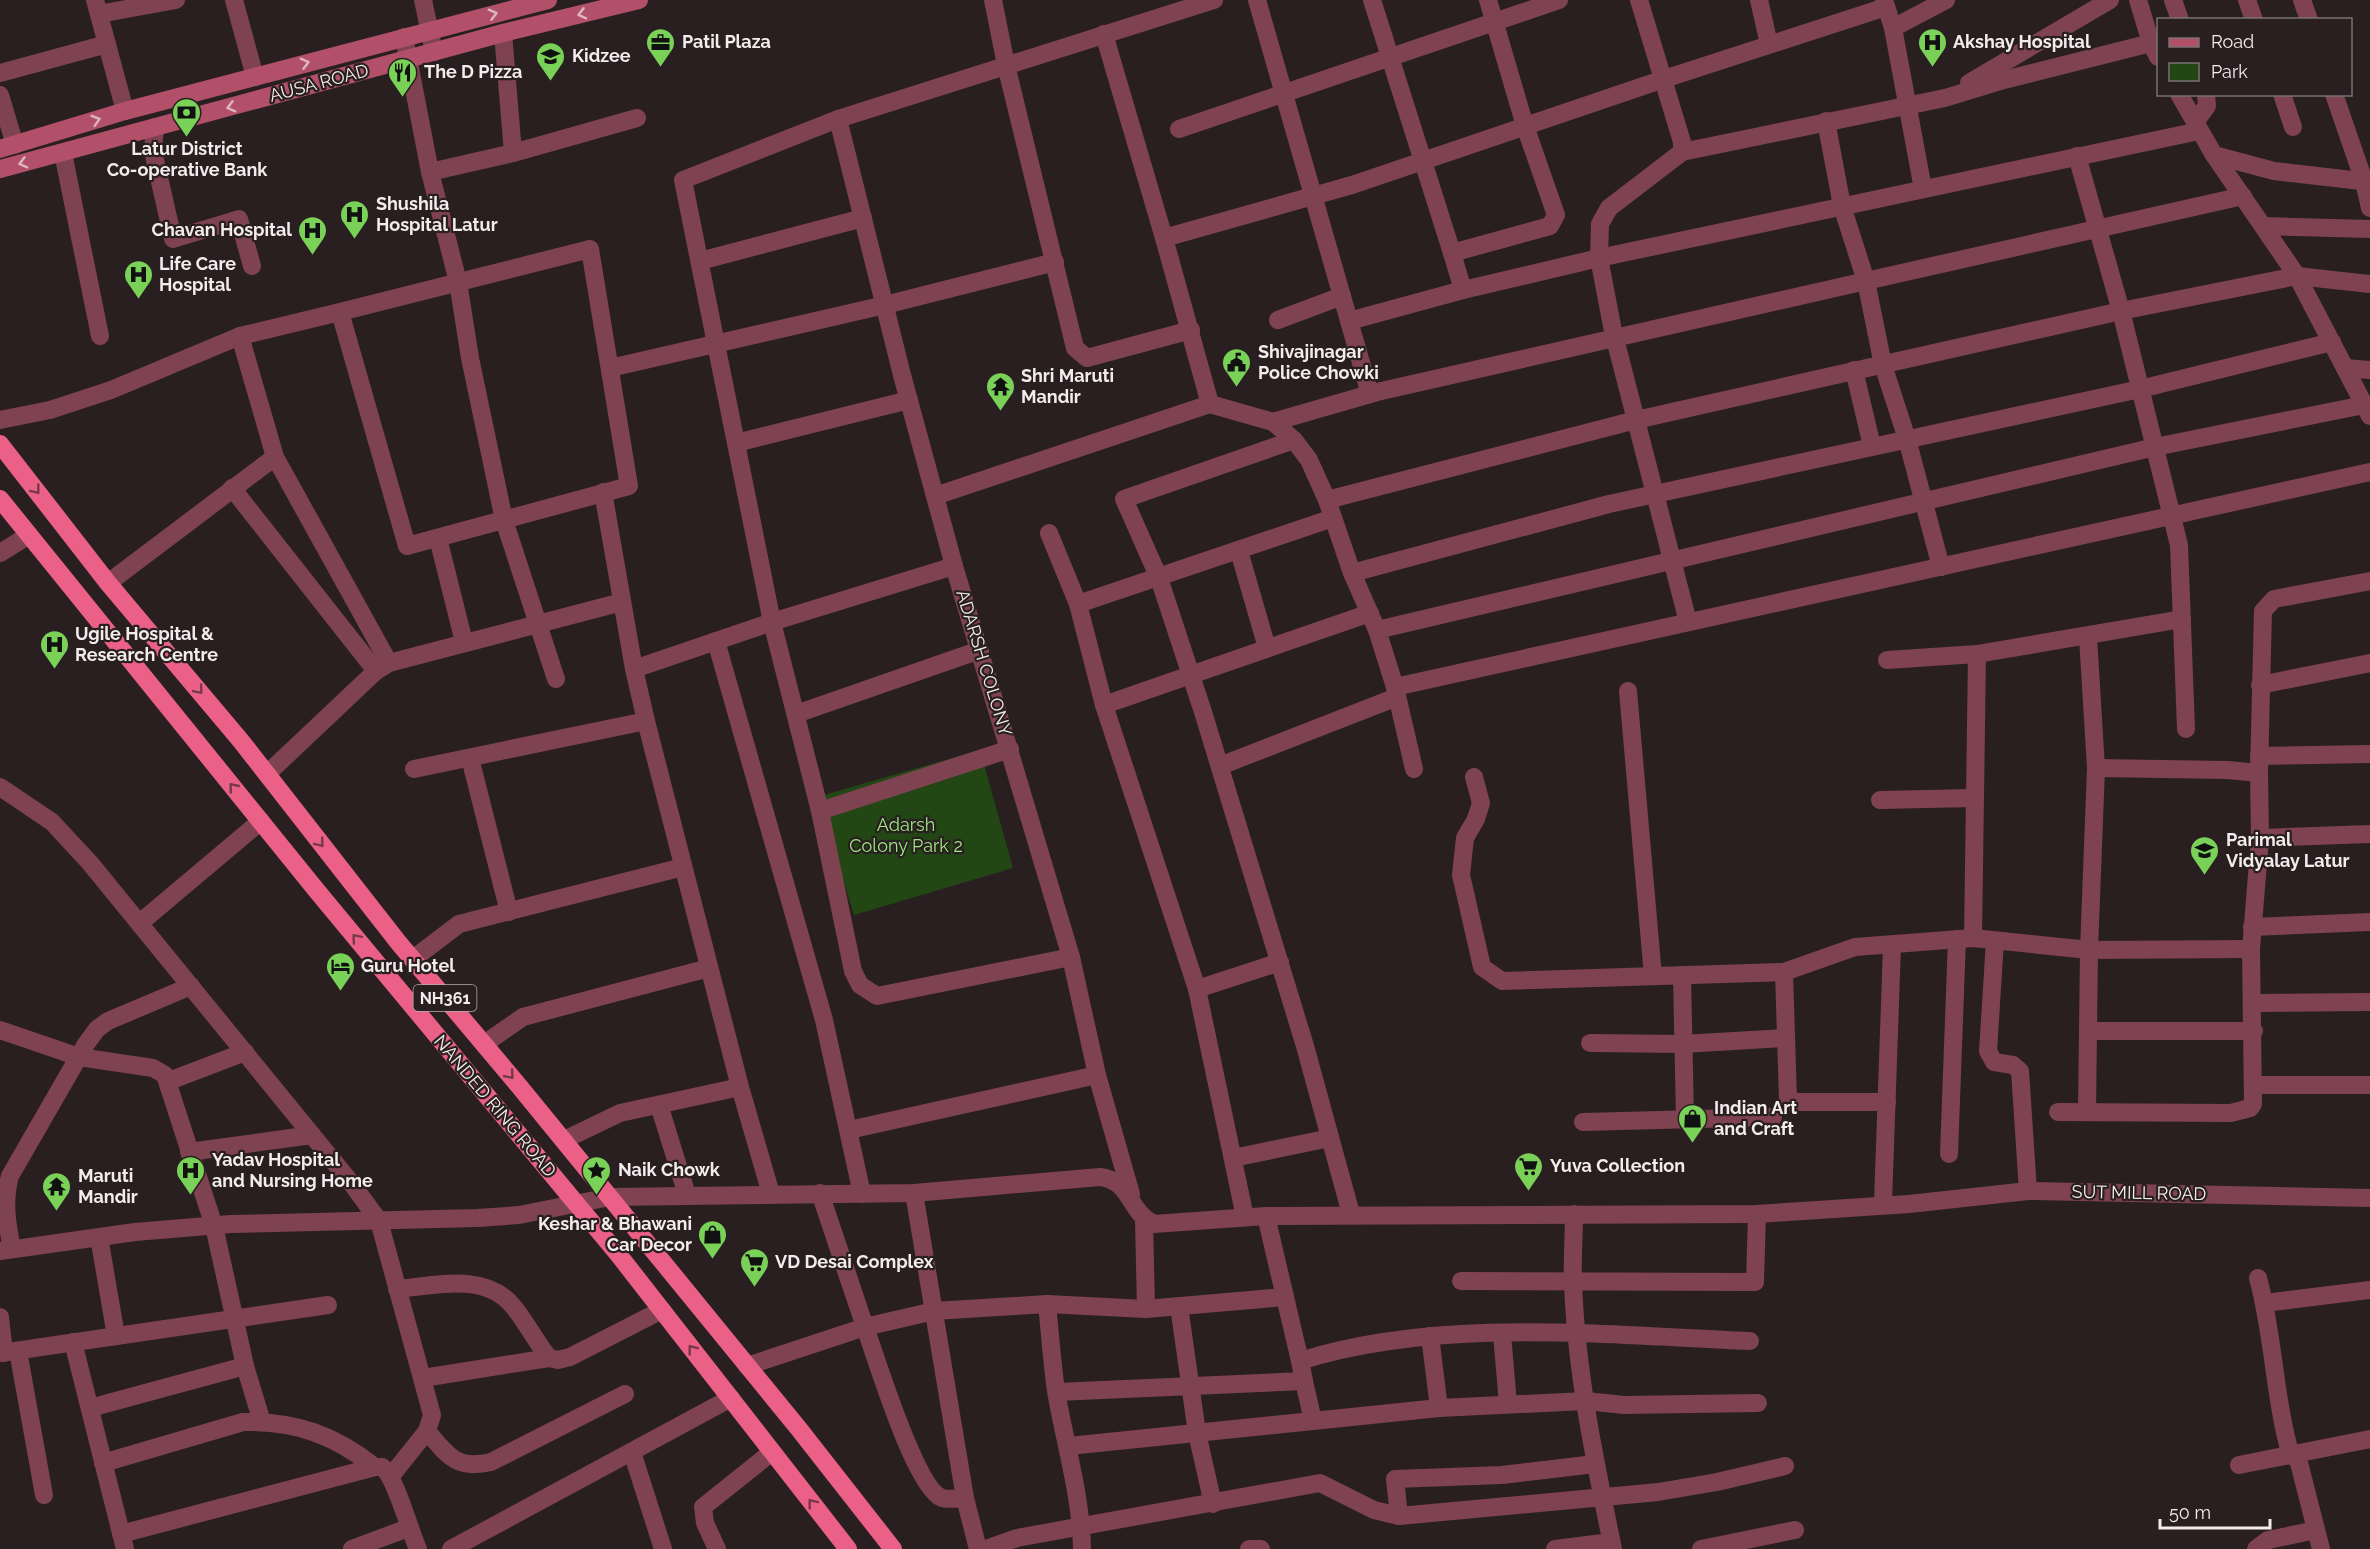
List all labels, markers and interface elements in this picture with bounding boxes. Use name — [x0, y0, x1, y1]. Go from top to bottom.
one-way arrow — [577, 7, 587, 20]
one-way arrow — [488, 8, 498, 21]
legend — [2157, 18, 2352, 96]
office icon: Patil Plaza — [645, 26, 677, 68]
hospital icon: Akshay Hospital — [1916, 26, 1948, 68]
place label: Patil Plaza — [682, 31, 771, 52]
place label: Akshay Hospital — [1953, 31, 2091, 52]
text: Road — [2211, 31, 2254, 52]
school or university icon: Kidzee — [535, 40, 567, 82]
place label: Kidzee — [572, 45, 631, 66]
restaurant icon: The D Pizza — [387, 56, 419, 98]
one-way arrow — [300, 58, 310, 71]
street label: AUSA ROAD — [267, 59, 371, 106]
place label: The D Pizza — [424, 61, 522, 82]
text: Park — [2211, 61, 2248, 82]
bank icon: Latur District Co-operative Bank — [171, 96, 203, 138]
one-way arrow — [226, 99, 236, 112]
one-way arrow — [90, 115, 101, 127]
place label: Latur District Co-operative Bank — [107, 138, 268, 180]
one-way arrow — [18, 156, 28, 169]
place label: Shushila Hospital Latur — [376, 193, 498, 235]
hospital icon: Shushila Hospital Latur — [339, 198, 371, 240]
hospital icon: Chavan Hospital — [297, 214, 329, 256]
place label: Chavan Hospital — [152, 219, 292, 240]
place label: Life Care Hospital — [159, 253, 236, 295]
hospital icon: Life Care Hospital — [122, 258, 154, 300]
place label: Shivajinagar Police Chowki — [1258, 341, 1379, 383]
public building icon: Shivajinagar Police Chowki — [1221, 346, 1253, 388]
place label: Shri Maruti Mandir — [1021, 365, 1114, 407]
temple icon: Shri Maruti Mandir — [984, 370, 1016, 412]
one-way arrow — [28, 484, 39, 495]
street label: ADARSH COLONY — [952, 587, 1017, 739]
place label: Ugile Hospital & Research Centre — [75, 623, 218, 665]
hospital icon: Ugile Hospital & Research Centre — [38, 628, 70, 670]
one-way arrow — [191, 684, 202, 695]
one-way arrow — [230, 783, 241, 794]
park label: Adarsh Colony Park 2 — [849, 814, 963, 856]
place label: Parimal Vidyalay Latur — [2226, 829, 2350, 871]
school or university icon: Parimal Vidyalay Latur — [2189, 834, 2221, 876]
one-way arrow — [313, 836, 324, 847]
one-way arrow — [353, 934, 364, 945]
hotel icon: Guru Hotel — [324, 950, 356, 992]
place label: Guru Hotel — [361, 955, 455, 976]
road number: NH361 — [414, 985, 476, 1011]
street label: NANDED RING ROAD — [430, 1030, 561, 1181]
one-way arrow — [503, 1068, 514, 1079]
place label: Indian Art and Craft — [1714, 1097, 1797, 1139]
shop icon: Indian Art and Craft — [1677, 1102, 1709, 1144]
place label: Yadav Hospital and Nursing Home — [212, 1149, 373, 1191]
supermarket icon: Yuva Collection — [1513, 1150, 1545, 1192]
hospital icon: Yadav Hospital and Nursing Home — [175, 1154, 207, 1196]
place icon: Naik Chowk — [581, 1154, 613, 1196]
place label: Yuva Collection — [1550, 1155, 1685, 1176]
place label: Naik Chowk — [618, 1159, 721, 1180]
place label: Maruti Mandir — [78, 1165, 138, 1207]
temple icon: Maruti Mandir — [41, 1170, 73, 1212]
street label: SUT MILL ROAD — [2071, 1181, 2207, 1204]
place label: Keshar & Bhawani Car Decor — [538, 1213, 692, 1255]
shop icon: Keshar & Bhawani Car Decor — [697, 1218, 729, 1260]
supermarket icon: VD Desai Complex — [738, 1246, 770, 1288]
place label: VD Desai Complex — [775, 1251, 934, 1272]
one-way arrow — [689, 1345, 700, 1356]
scale bar — [2160, 1492, 2270, 1530]
one-way arrow — [809, 1499, 820, 1510]
text: 50 m — [2169, 1502, 2211, 1523]

